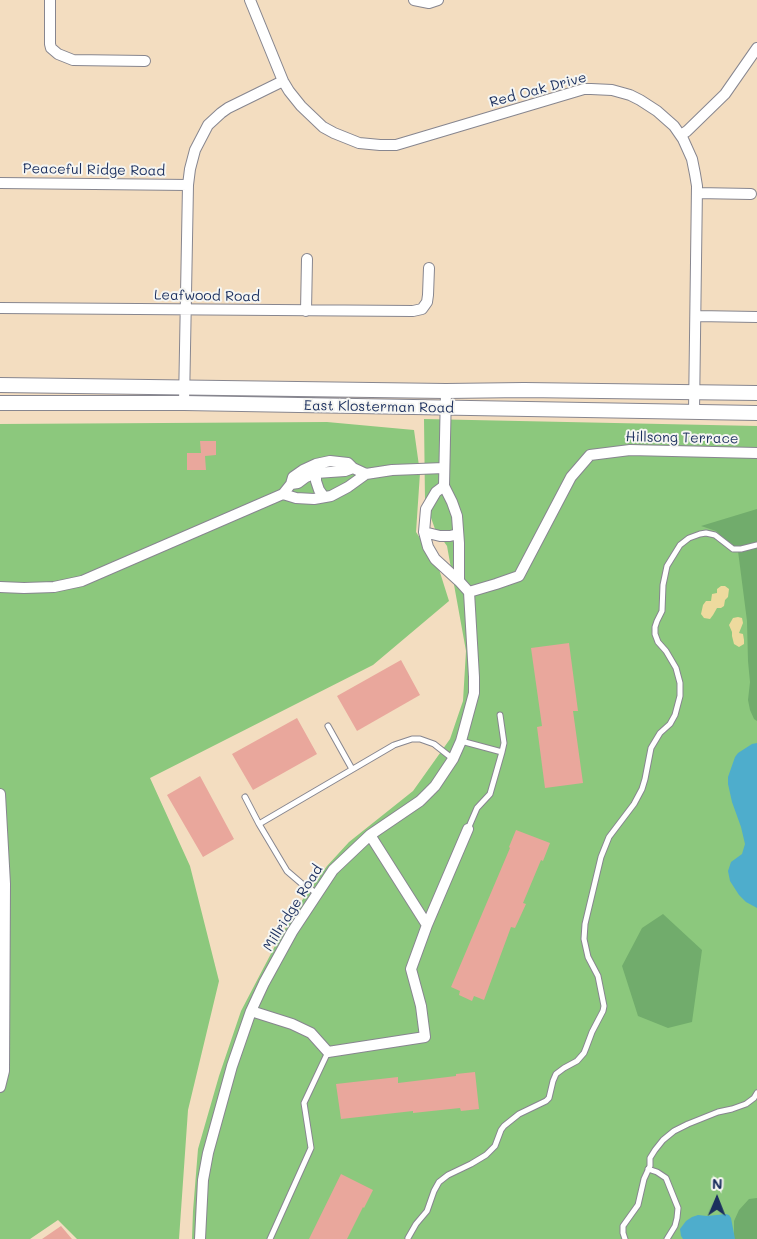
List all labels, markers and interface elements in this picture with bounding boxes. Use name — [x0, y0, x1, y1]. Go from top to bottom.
street label: Red Oak Drive — [488, 69, 588, 111]
street label: Peaceful Ridge Road — [23, 160, 165, 180]
street label: Leafwood Road — [154, 287, 260, 305]
street label: East Klosterman Road — [304, 397, 454, 417]
street label: Hillsong Terrace — [625, 429, 739, 447]
street label: Millridge Road — [260, 862, 326, 954]
north arrow — [692, 1174, 742, 1224]
text: N — [712, 1174, 723, 1193]

